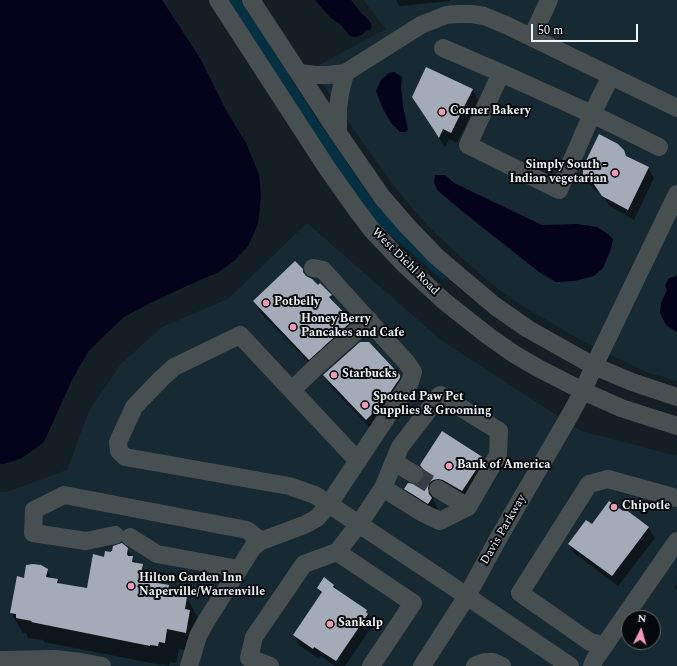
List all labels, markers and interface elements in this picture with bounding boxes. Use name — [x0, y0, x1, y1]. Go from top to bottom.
scale bar — [533, 16, 640, 42]
text: 50 m — [538, 21, 563, 40]
place label: Corner Bakery — [450, 105, 530, 119]
marker: Corner Bakery — [437, 107, 447, 117]
place label: Simply South - Indian vegetarian — [509, 159, 607, 187]
marker: Simply South - Indian vegetarian — [610, 168, 620, 178]
street label: West Diehl Road — [368, 225, 442, 299]
place label: Potbelly — [274, 296, 320, 310]
marker: Potbelly — [261, 298, 271, 308]
place label: Honey Berry Pancakes and Cafe — [301, 313, 404, 341]
marker: Honey Berry Pancakes and Cafe — [288, 322, 298, 332]
place label: Starbucks — [342, 368, 397, 382]
marker: Starbucks — [329, 370, 339, 380]
place label: Spotted Paw Pet Supplies & Grooming — [373, 391, 491, 419]
marker: Spotted Paw Pet Supplies & Grooming — [360, 400, 370, 410]
place label: Bank of America — [457, 459, 551, 473]
marker: Bank of America — [444, 461, 454, 471]
street label: Davis Parkway — [478, 493, 530, 567]
place label: Chipotle — [622, 500, 670, 514]
marker: Chipotle — [609, 502, 619, 512]
place label: Hilton Garden Inn Naperville/Warrenville — [139, 572, 265, 600]
marker: Hilton Garden Inn Naperville/Warrenville — [126, 581, 136, 591]
north arrow — [621, 610, 661, 650]
text: N — [637, 610, 647, 627]
place label: Sankalp — [338, 617, 383, 631]
marker: Sankalp — [325, 619, 335, 629]

